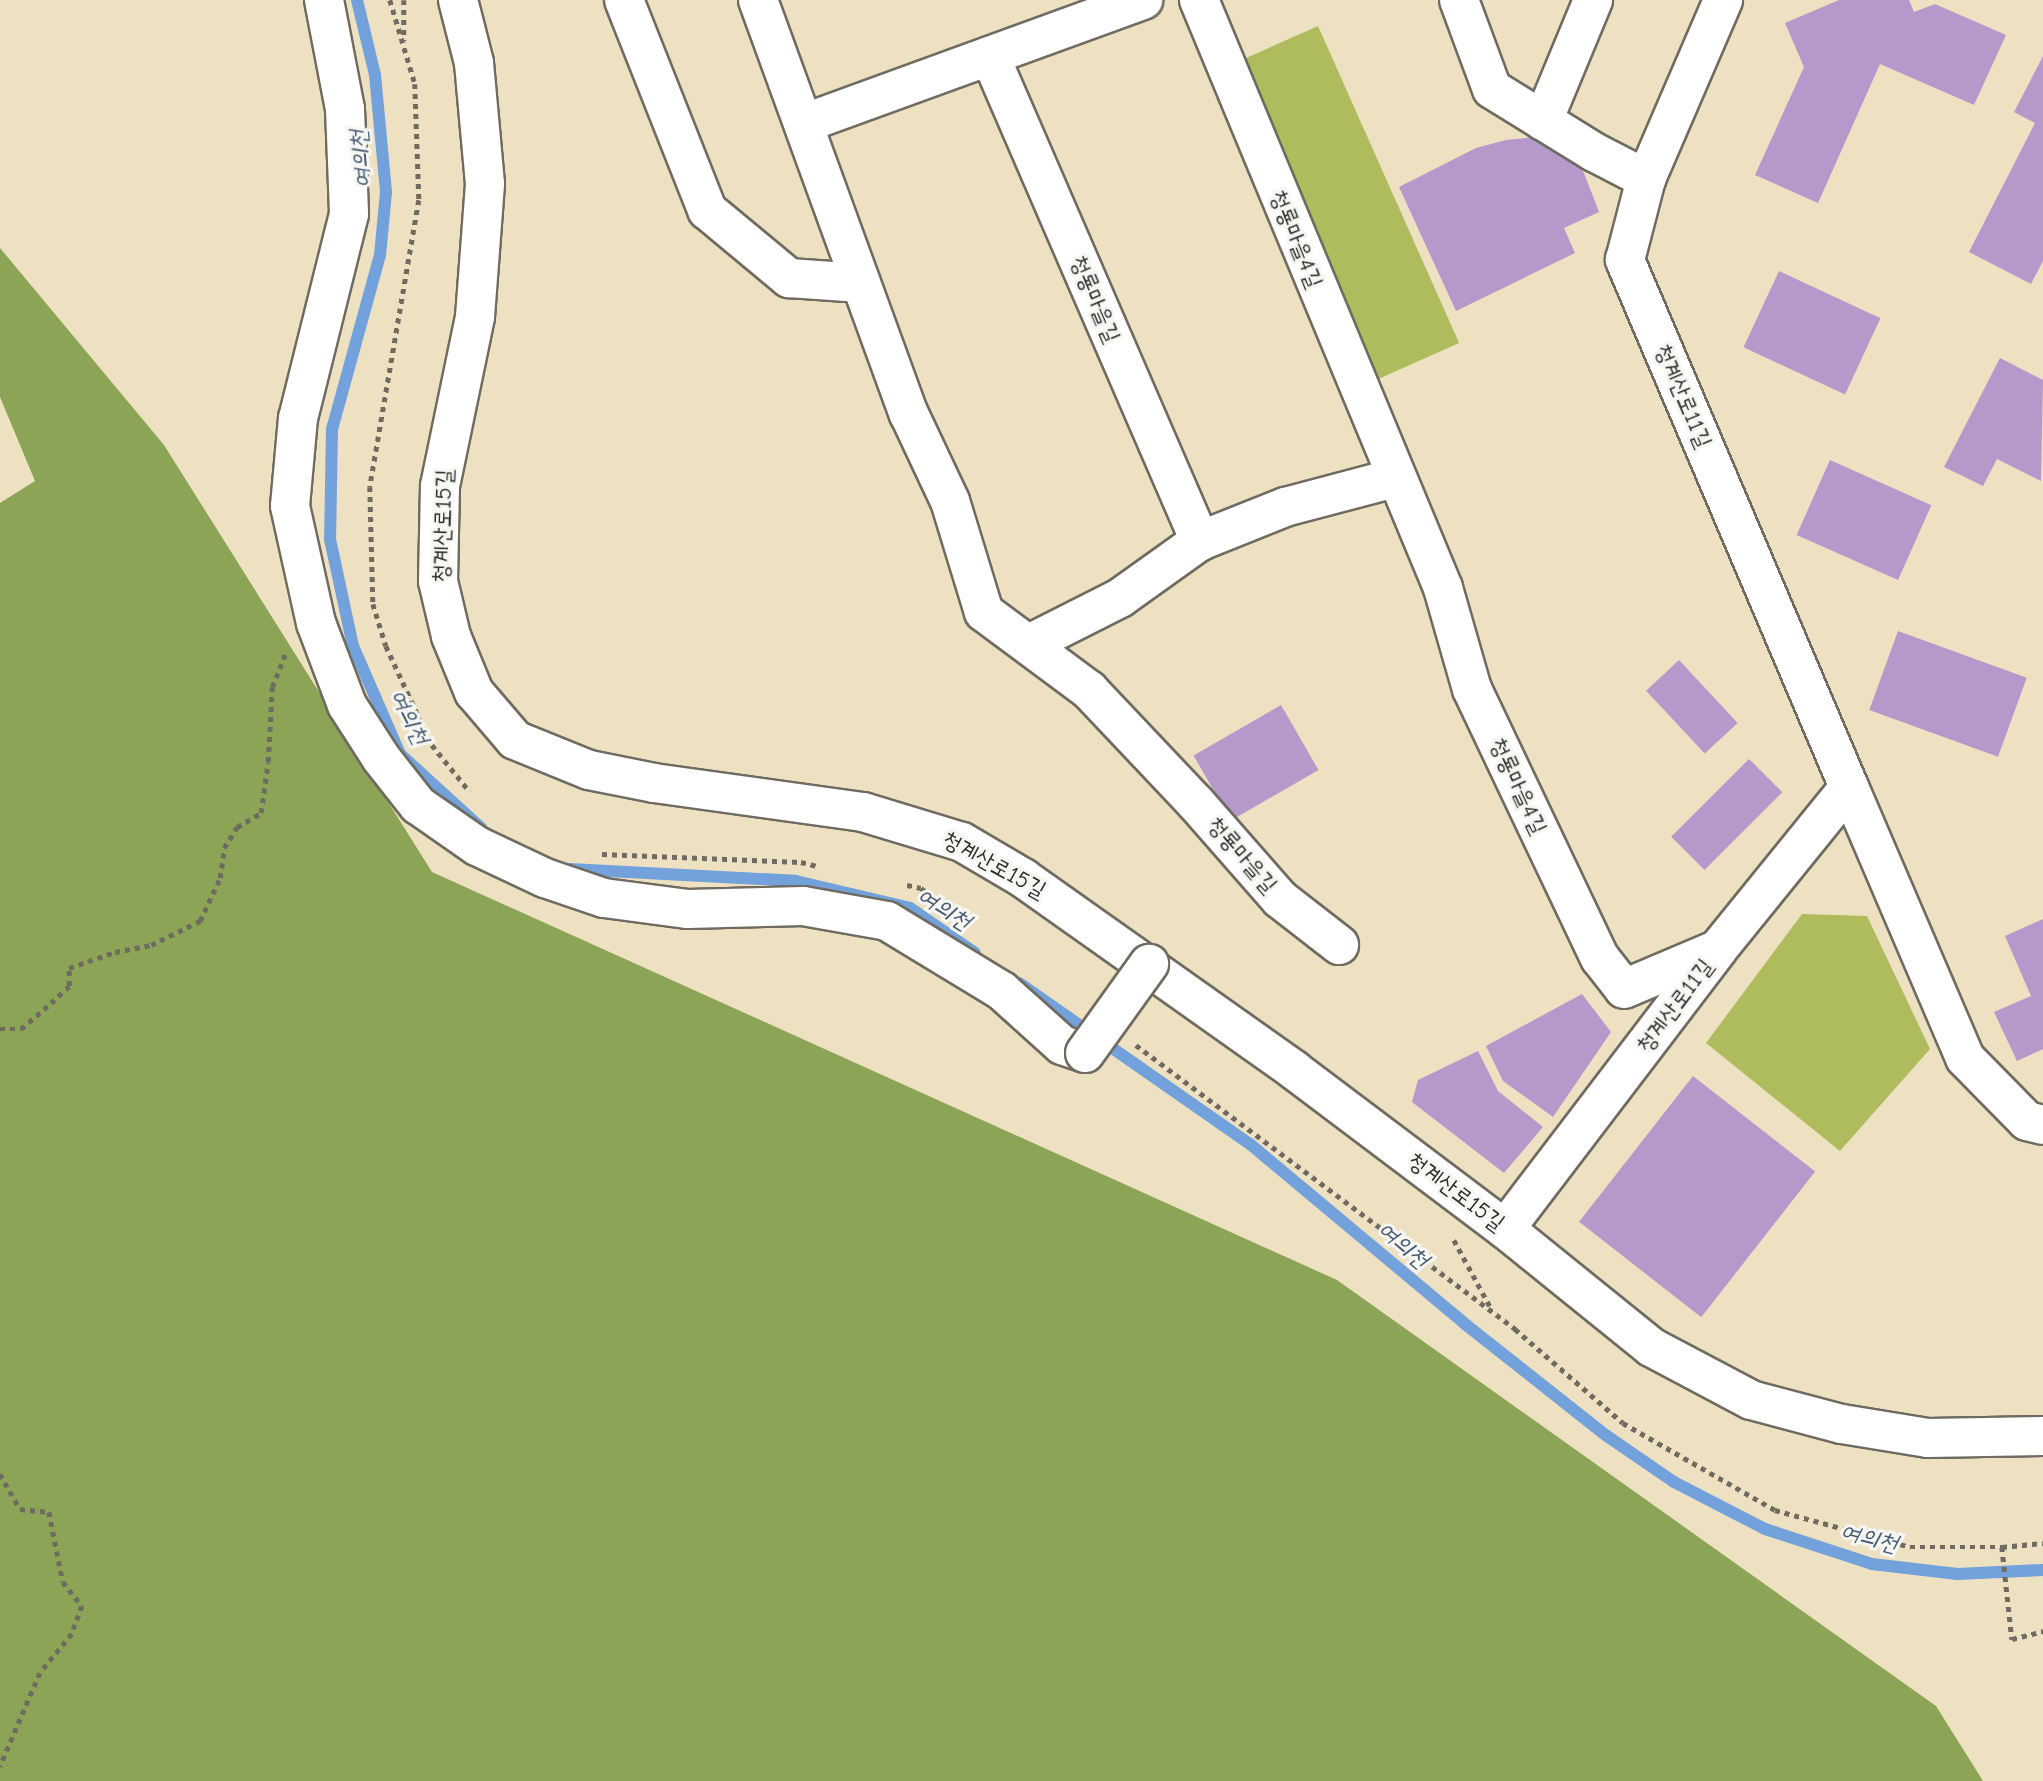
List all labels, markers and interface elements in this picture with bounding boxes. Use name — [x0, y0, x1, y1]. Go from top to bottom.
water label: 여의천 — [344, 129, 378, 189]
street label: 청룡마을4길 — [1264, 186, 1328, 292]
street label: 청룡마을길 — [1064, 251, 1126, 347]
street label: 청계산로11길 — [1649, 340, 1717, 452]
street label: 청계산로15길 — [427, 468, 459, 584]
water label: 여의천 — [383, 685, 435, 749]
street label: 청룡마을4길 — [1484, 733, 1552, 839]
street label: 청룡마을길 — [1201, 811, 1283, 899]
street label: 청계산로15길 — [937, 825, 1051, 905]
water label: 여의천 — [912, 881, 976, 937]
street label: 청계산로11길 — [1631, 953, 1719, 1059]
street label: 청계산로15길 — [1402, 1147, 1510, 1237]
water label: 여의천 — [1372, 1215, 1434, 1275]
water label: 여의천 — [1837, 1517, 1901, 1559]

